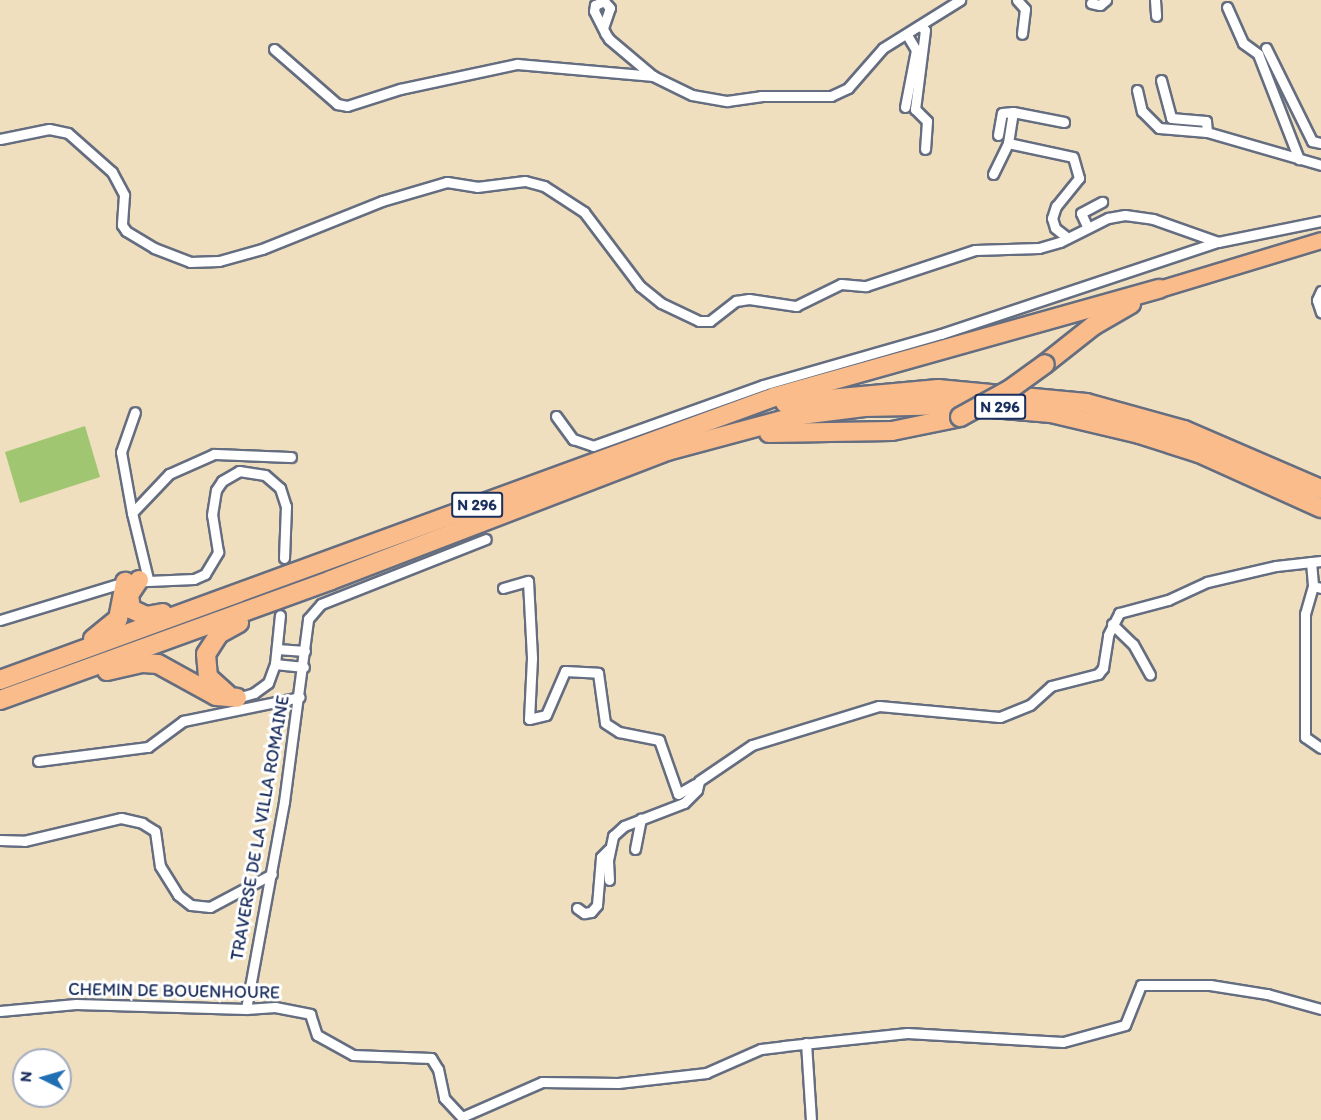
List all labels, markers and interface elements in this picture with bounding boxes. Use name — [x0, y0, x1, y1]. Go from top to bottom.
road number: N 296 — [973, 394, 1027, 420]
road number: N 296 — [450, 492, 504, 518]
street label: TRAVERSE DE LA VILLA ROMAINE — [226, 694, 294, 962]
street label: CHEMIN DE BOUENHOURE — [68, 978, 280, 1004]
north arrow — [12, 1048, 72, 1108]
text: N — [16, 1070, 35, 1083]

